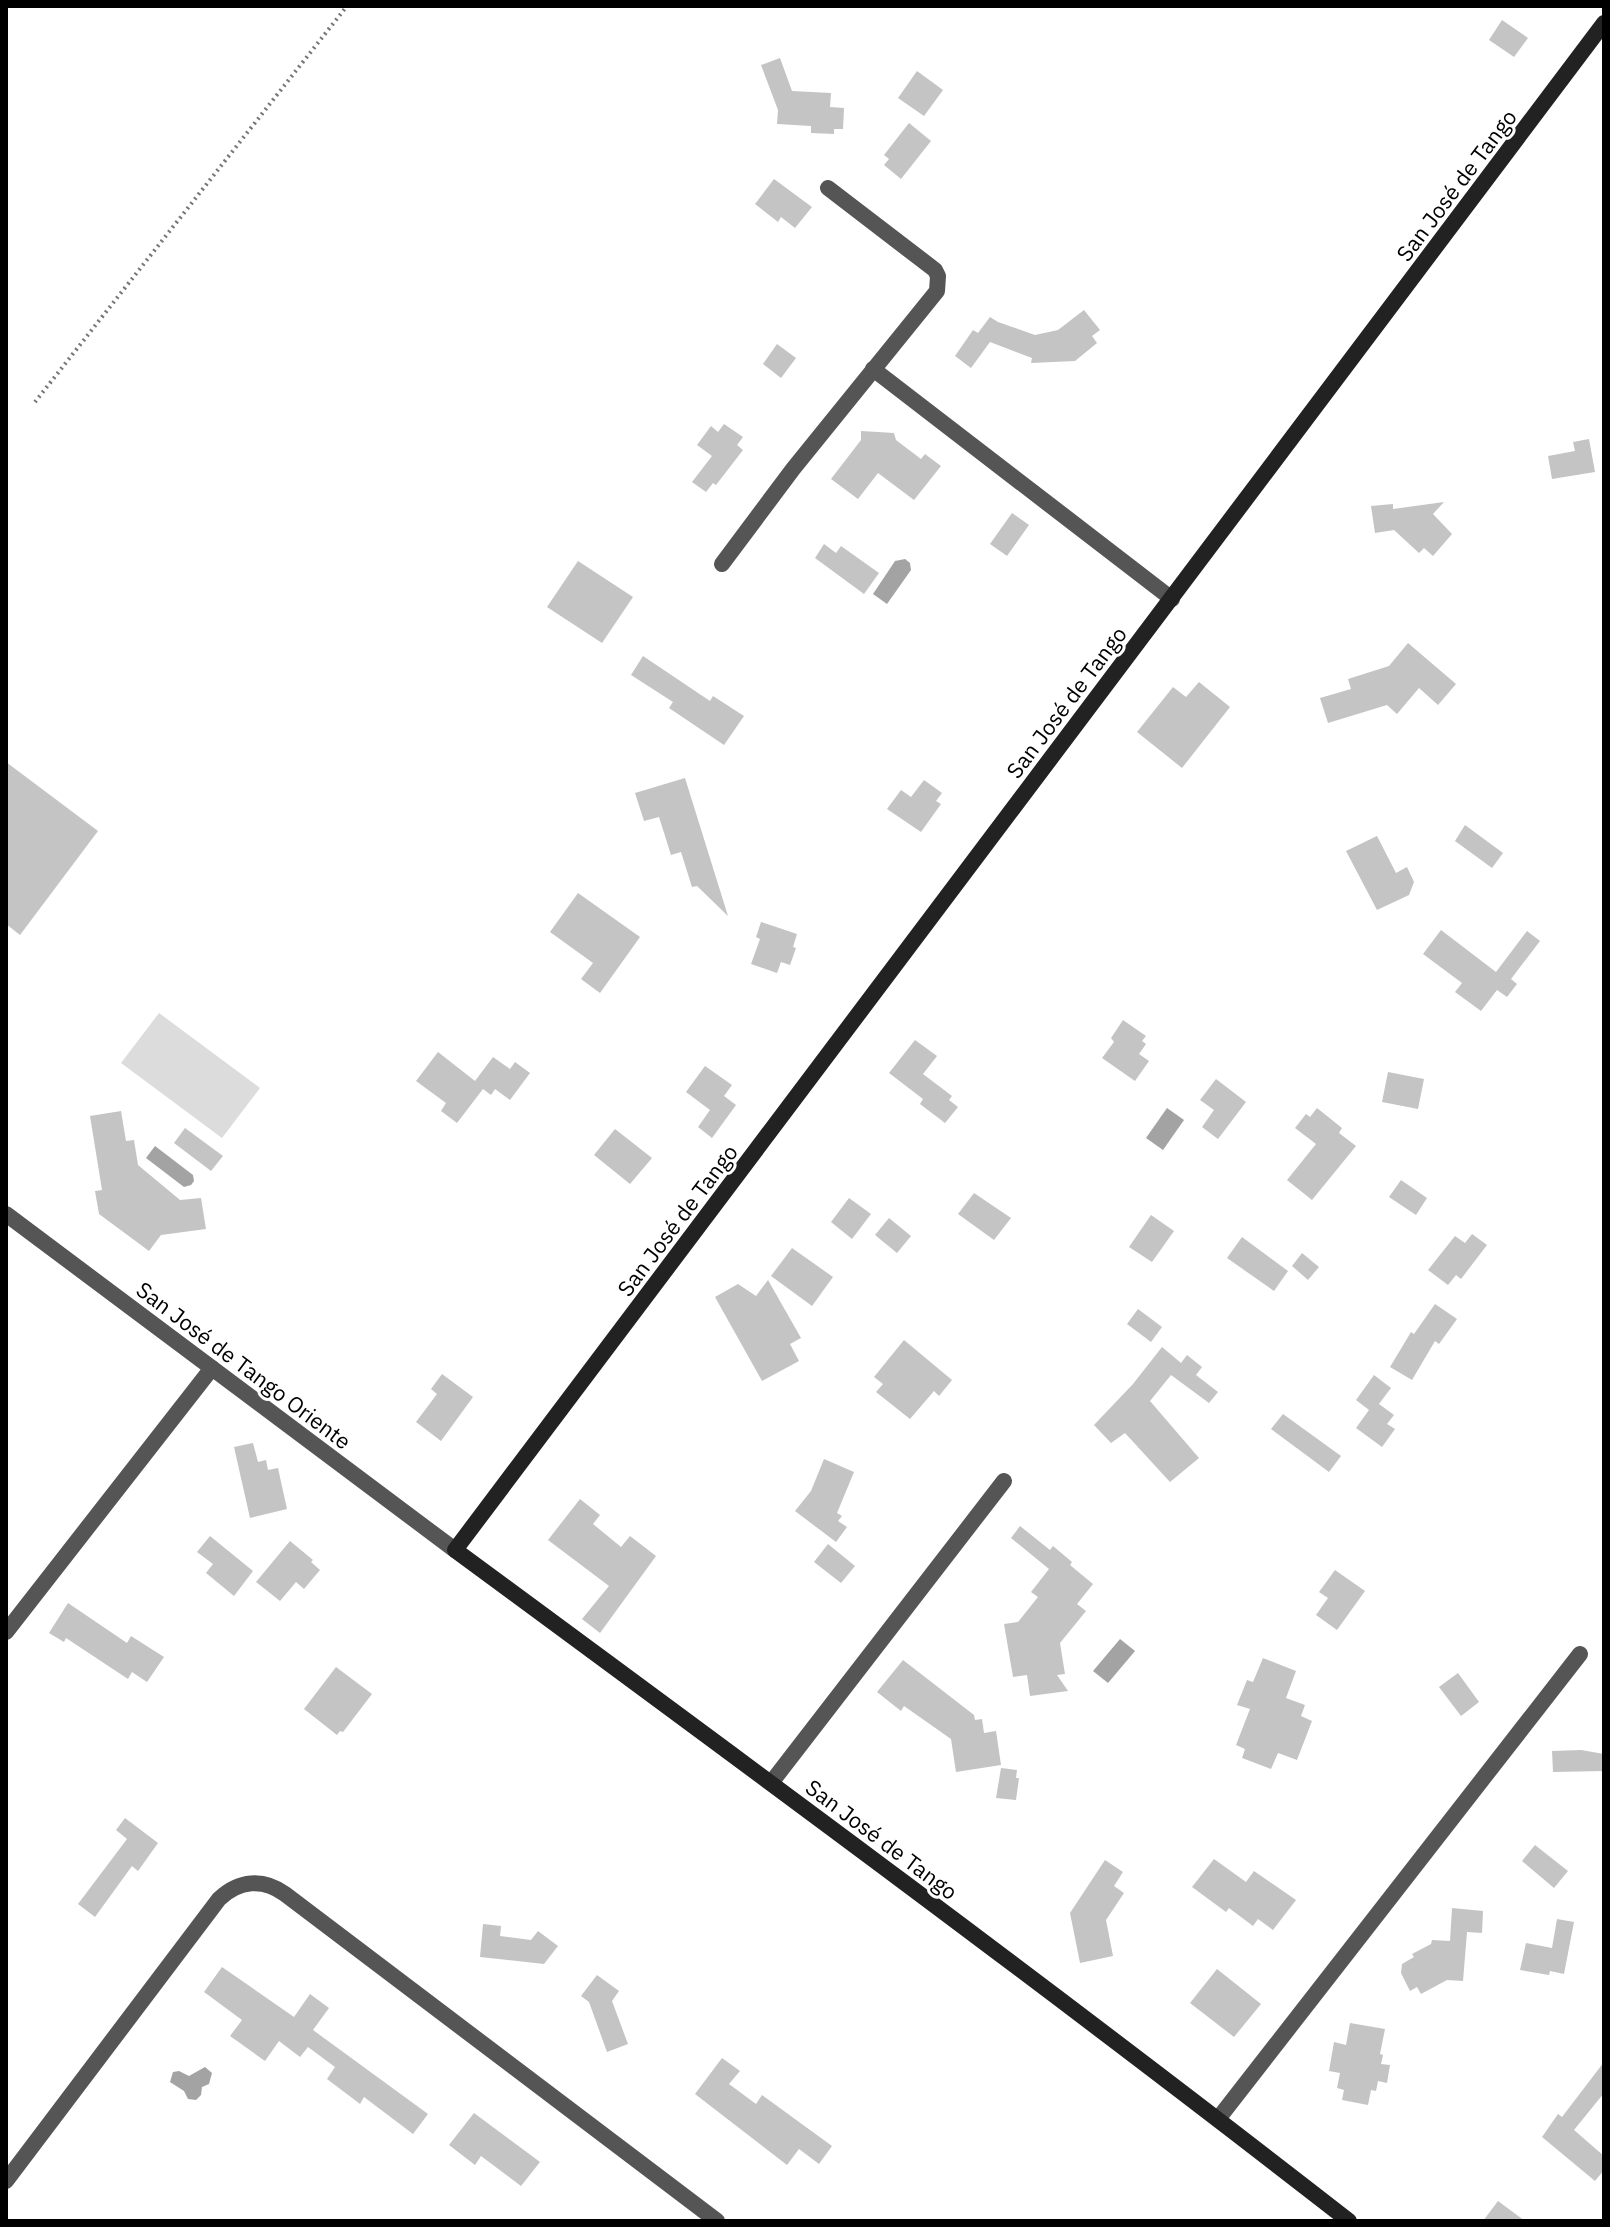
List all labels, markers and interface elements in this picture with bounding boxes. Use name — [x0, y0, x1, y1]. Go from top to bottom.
street label: San José de Tango — [1389, 103, 1523, 267]
street label: San José de Tango — [999, 620, 1133, 784]
street label: San José de Tango — [610, 1138, 744, 1302]
street label: San José de Tango Oriente — [131, 1275, 357, 1455]
street label: San José de Tango — [800, 1772, 964, 1906]

